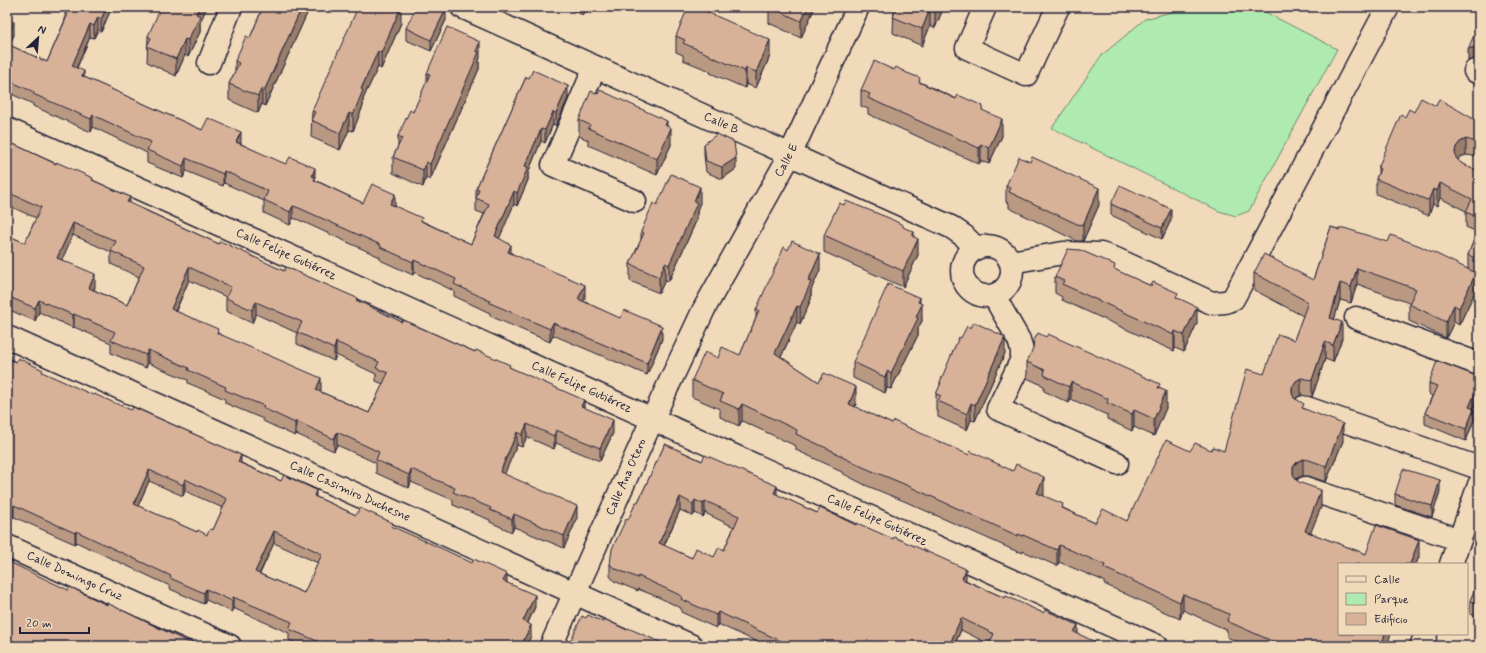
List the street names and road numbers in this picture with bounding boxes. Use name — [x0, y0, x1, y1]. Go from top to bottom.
street label: Calle B — [701, 109, 741, 139]
street label: Calle E — [771, 141, 802, 180]
street label: Calle Felipe Gutiérrez — [233, 225, 339, 284]
street label: Calle Felipe Gutiérrez — [529, 358, 634, 417]
street label: Calle Ana Otero — [602, 436, 651, 518]
street label: Calle Casimiro Duchesne — [287, 457, 413, 526]
street label: Calle Felipe Gutiérrez — [824, 491, 930, 550]
street label: Calle Domingo Cruz — [24, 548, 125, 605]

